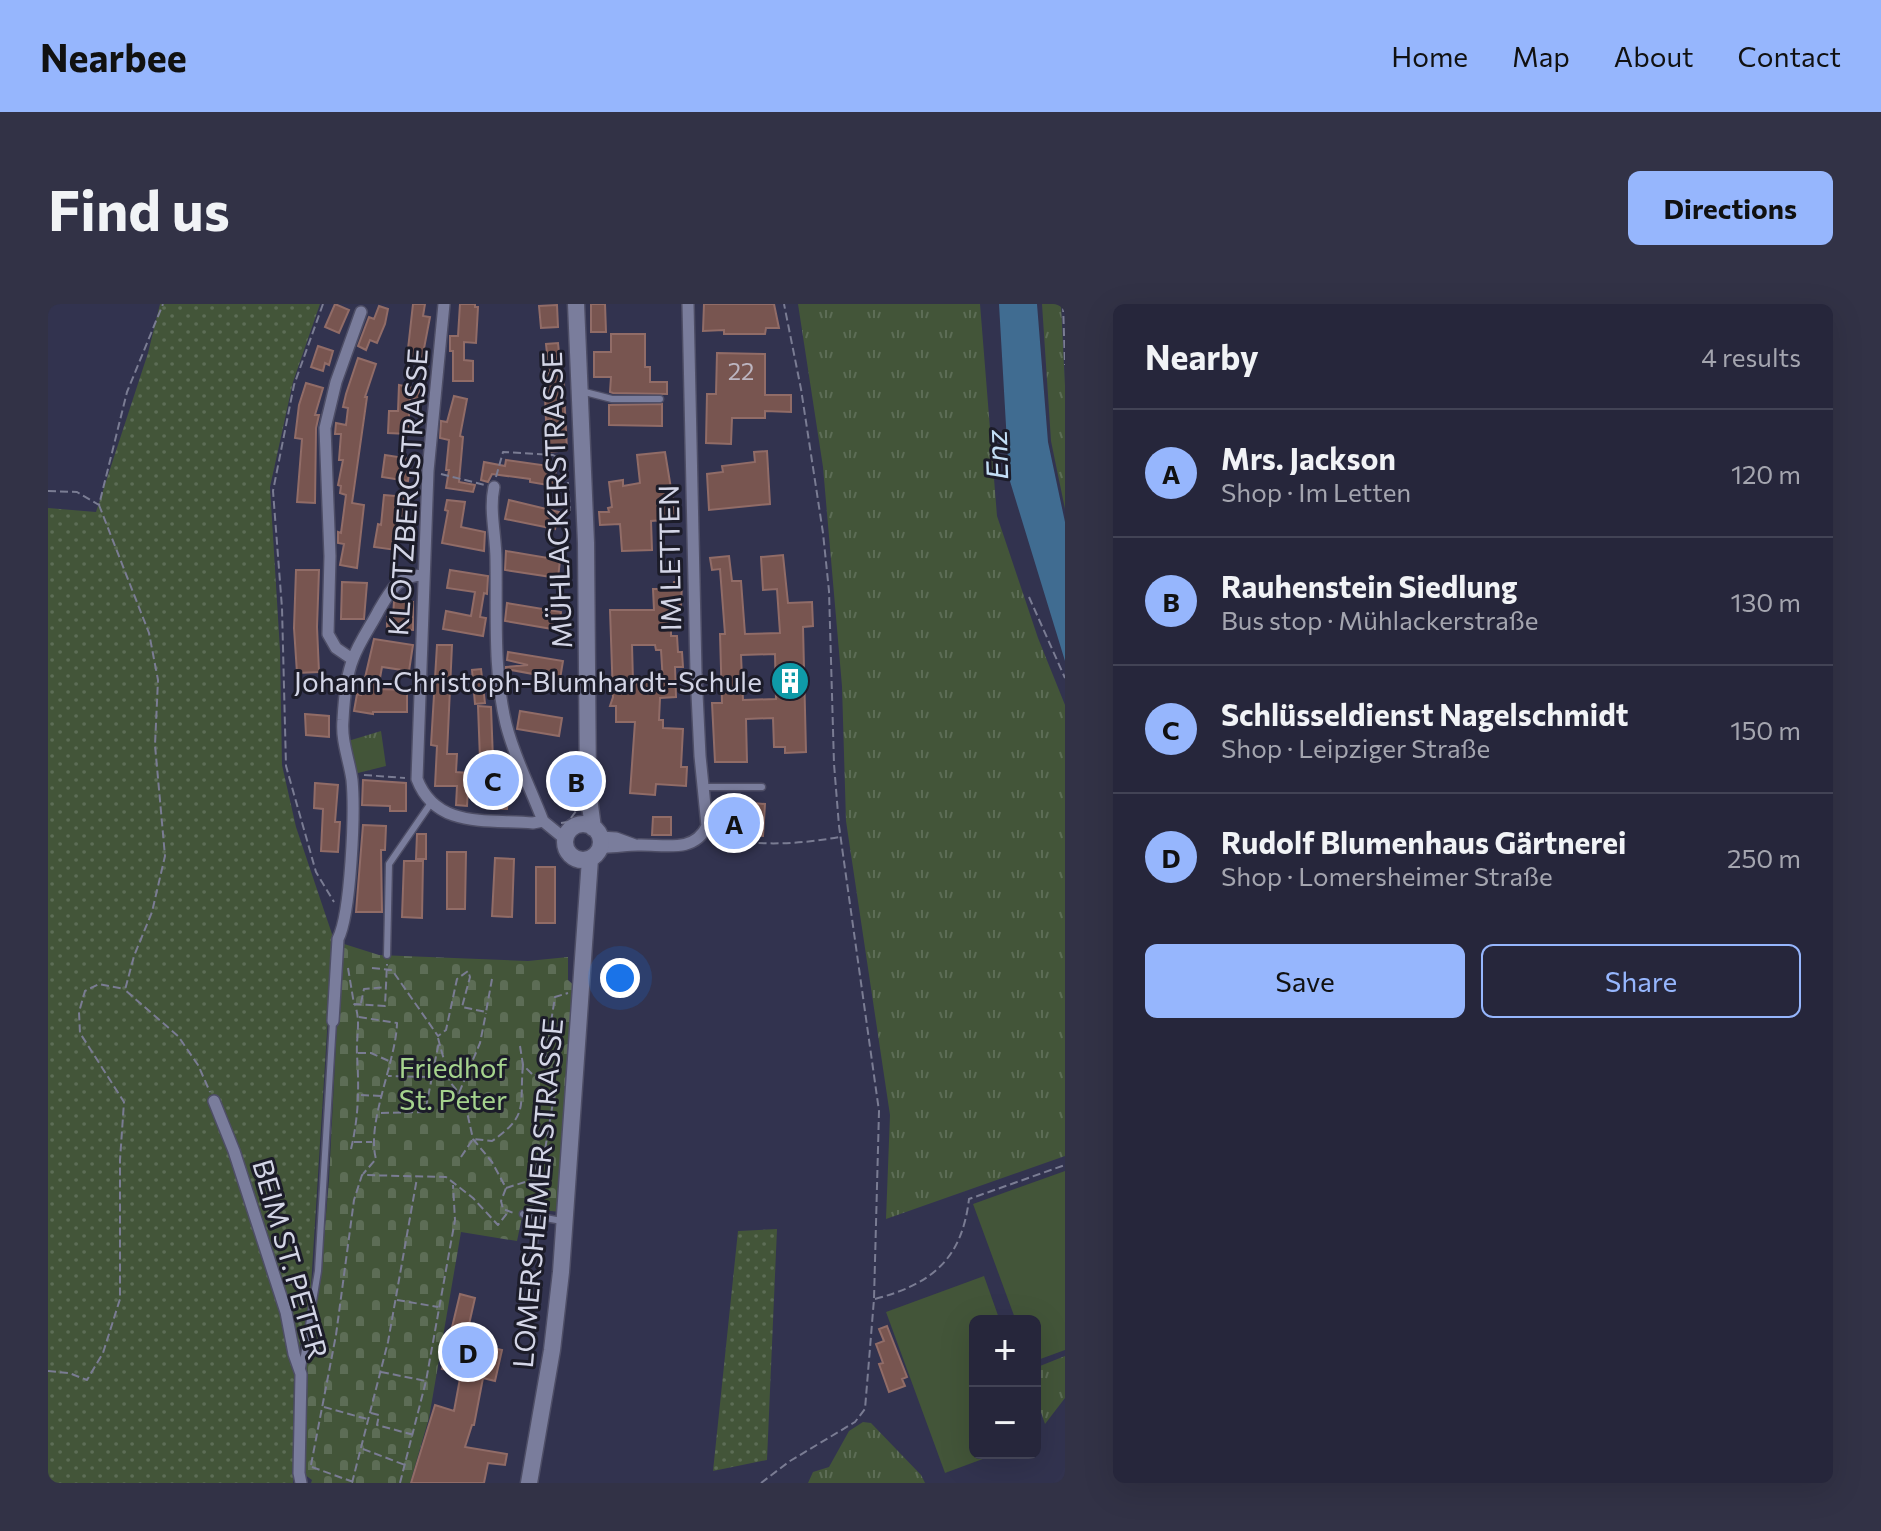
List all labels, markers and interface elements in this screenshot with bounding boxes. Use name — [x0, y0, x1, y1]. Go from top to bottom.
text: Nearbee — [40, 33, 187, 80]
text: Home — [1391, 39, 1468, 73]
text: Map — [1512, 39, 1570, 73]
text: About — [1614, 39, 1694, 73]
text: Contact — [1738, 39, 1841, 73]
button: Directions — [1628, 171, 1833, 245]
text: Find us — [48, 174, 230, 243]
text: Nearby — [1145, 335, 1259, 377]
text: 4 results — [1701, 341, 1801, 372]
street label: KLOTZBERGSTRASSE — [380, 347, 434, 637]
street label: MÜHLACKERSTRASSE — [534, 351, 578, 649]
house number: 22 — [728, 356, 754, 385]
water label: Enz — [976, 429, 1014, 481]
text: Mrs. Jackson — [1221, 439, 1396, 476]
text: A — [1162, 458, 1180, 489]
text: 120 m — [1731, 458, 1801, 489]
text: Shop · Im Letten — [1221, 476, 1411, 507]
street label: IM LETTEN — [651, 485, 687, 631]
text: Rauhenstein Siedlung — [1221, 567, 1517, 604]
text: B — [1162, 586, 1180, 617]
text: 130 m — [1730, 586, 1801, 617]
text: Bus stop · Mühlackerstraße — [1221, 604, 1538, 635]
building icon: Johann-Christoph-Blumhardt-Schule — [769, 660, 811, 702]
place label: Johann-Christoph-Blumhardt-Schule — [294, 664, 762, 698]
text: Schlüsseldienst Nagelschmidt — [1221, 695, 1628, 732]
text: C — [1162, 714, 1180, 745]
text: 150 m — [1730, 714, 1801, 745]
text: Shop · Leipziger Straße — [1221, 732, 1490, 763]
pin: C — [467, 750, 519, 810]
pin: B — [550, 751, 602, 811]
pin: A — [708, 793, 760, 853]
text: Rudolf Blumenhaus Gärtnerei — [1221, 823, 1626, 860]
text: D — [1161, 842, 1181, 873]
text: 250 m — [1727, 842, 1801, 873]
text: Shop · Lomersheimer Straße — [1221, 860, 1553, 891]
button: Save — [1145, 944, 1465, 1018]
button: Share — [1481, 944, 1801, 1018]
your location — [600, 958, 640, 998]
street label: LOMERSHEIMER STRASSE — [505, 1017, 569, 1369]
park label: Friedhof St. Peter — [399, 1050, 507, 1116]
street label: BEIM ST. PETER — [246, 1155, 336, 1363]
map controls — [969, 1315, 1041, 1459]
button: + — [969, 1315, 1041, 1387]
pin: D — [442, 1322, 494, 1382]
button: − — [969, 1387, 1041, 1459]

